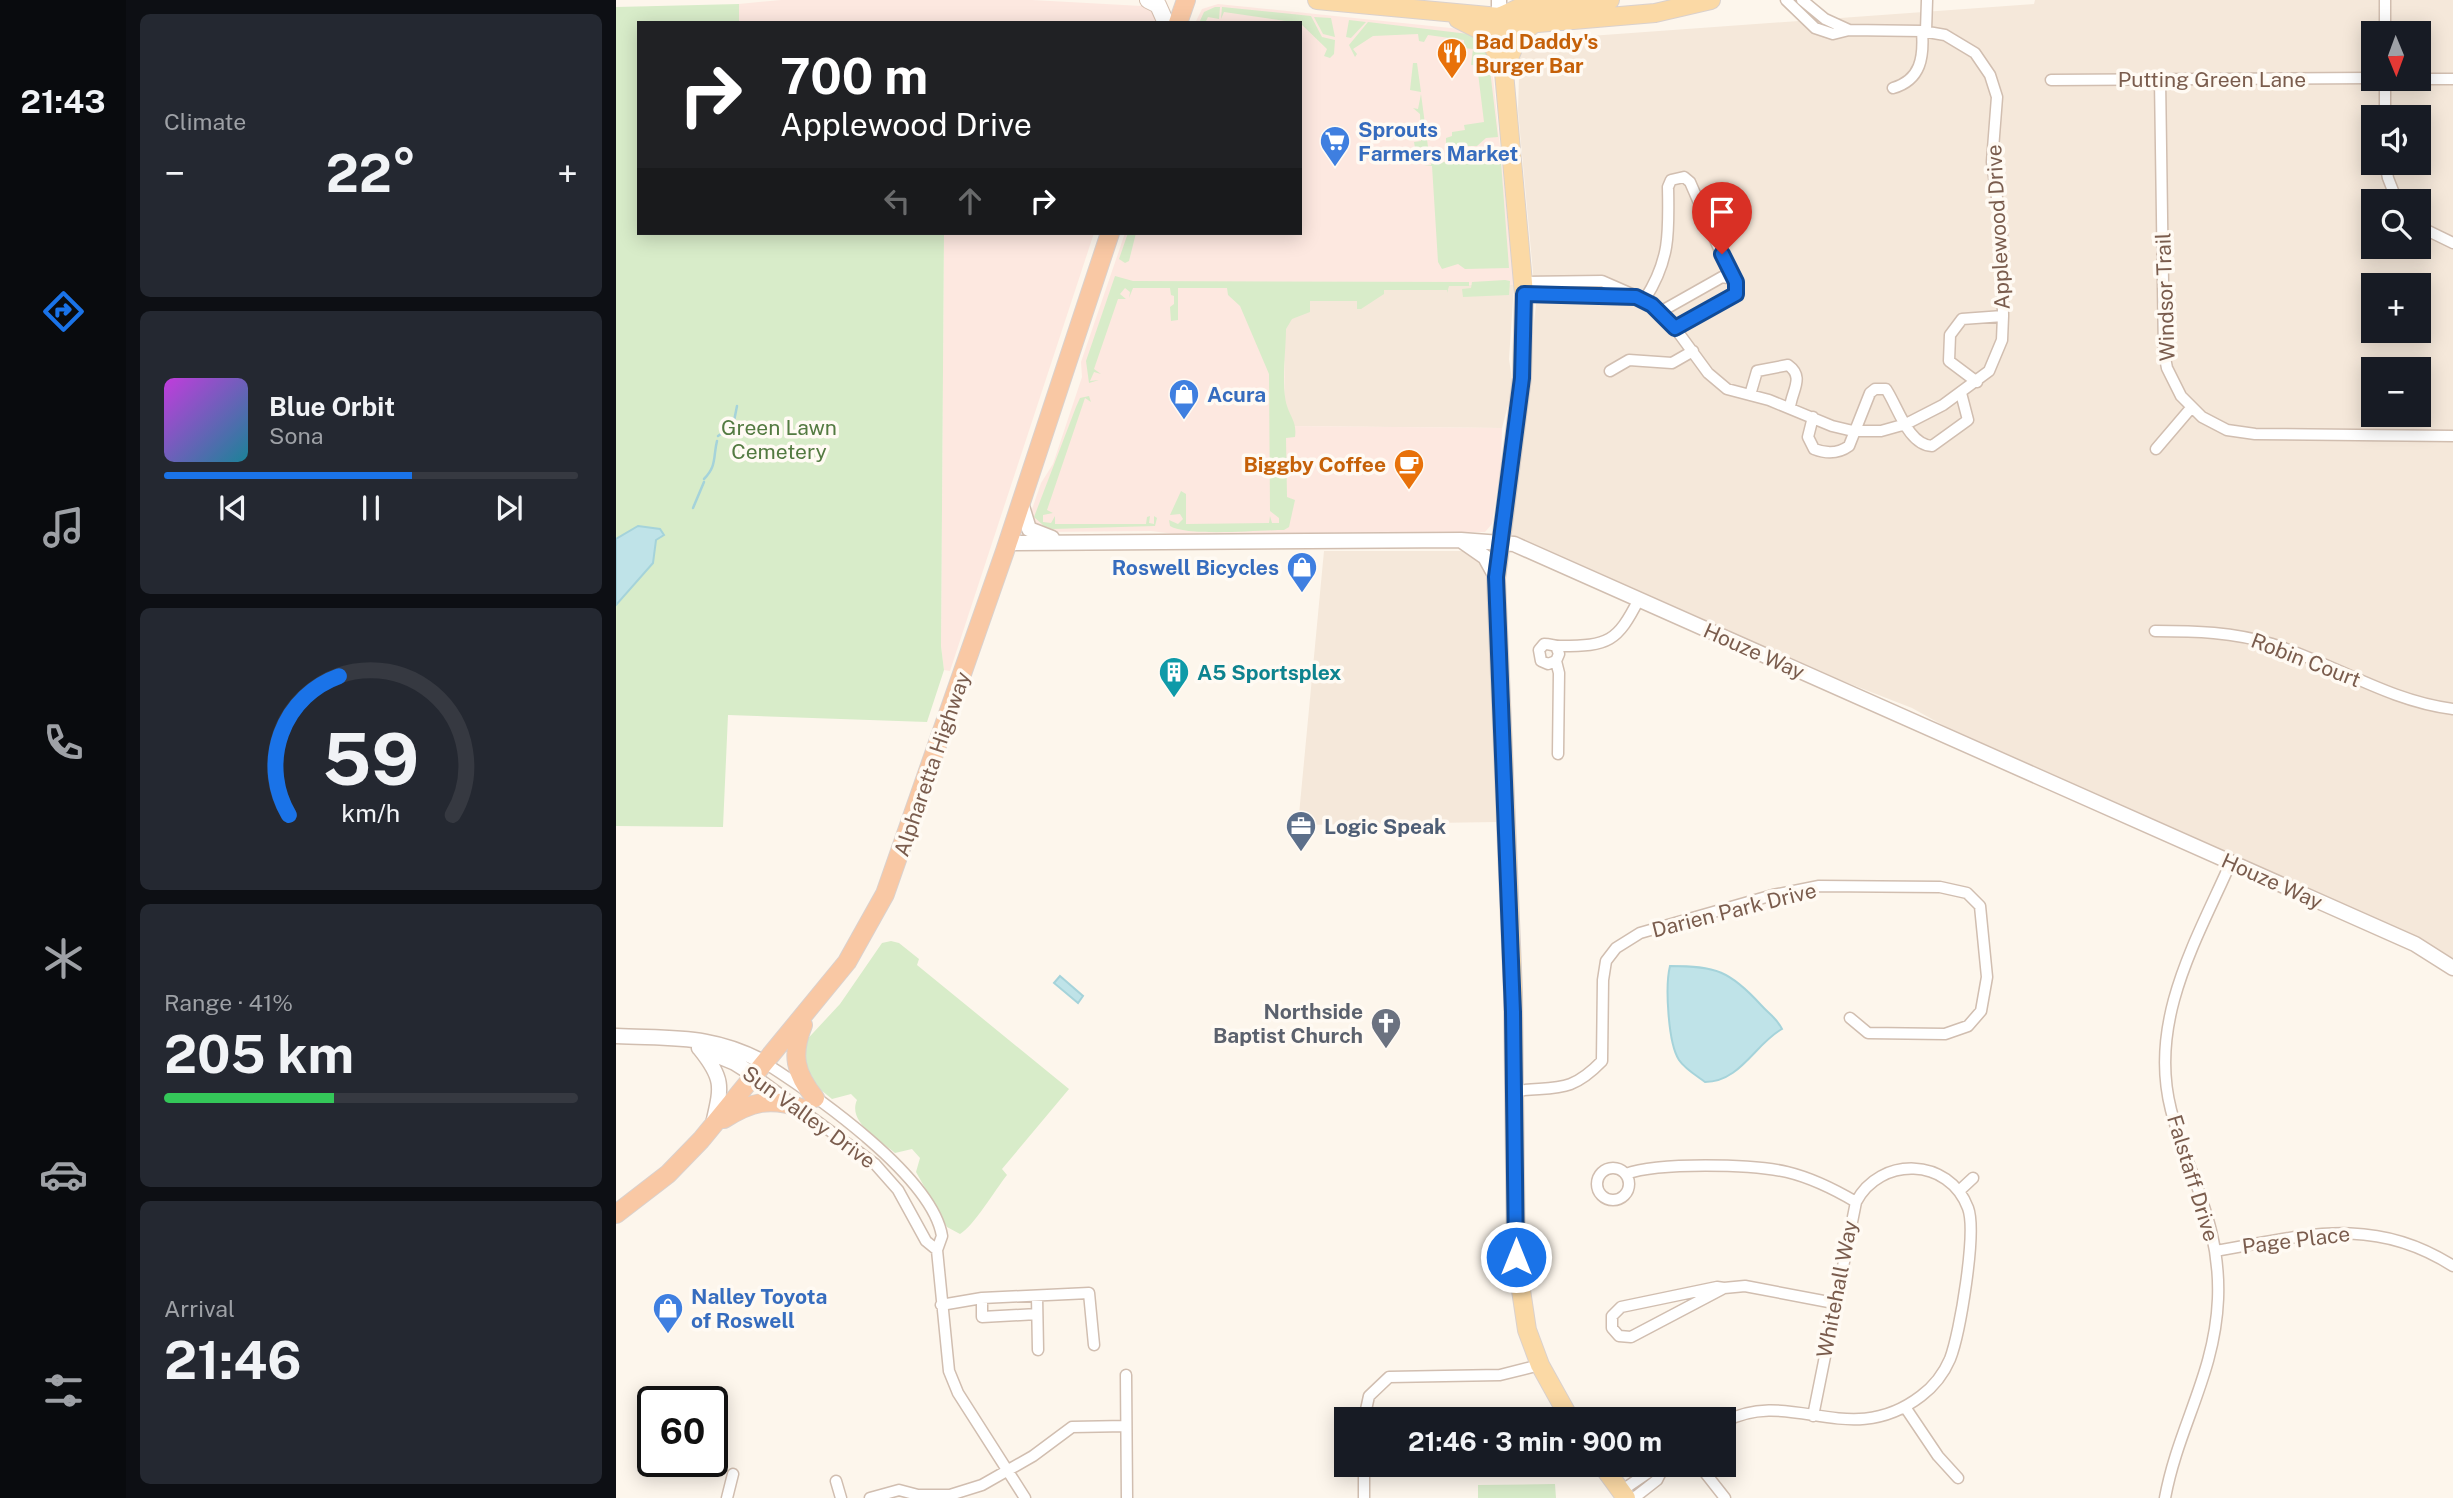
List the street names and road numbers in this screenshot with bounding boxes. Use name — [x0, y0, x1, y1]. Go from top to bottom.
street label: Putting Green Lane — [2118, 67, 2306, 92]
street label: Applewood Drive — [1981, 144, 2015, 310]
street label: Windsor Trail — [2150, 232, 2180, 362]
street label: Houze Way — [1700, 618, 1808, 684]
street label: Robin Court — [2248, 628, 2364, 692]
street label: Alpharetta Highway — [889, 668, 975, 860]
street label: Houze Way — [2218, 848, 2326, 914]
street label: Darien Park Drive — [1649, 877, 1819, 943]
street label: Sun Valley Drive — [738, 1060, 880, 1174]
street label: Falstaff Drive — [2162, 1112, 2224, 1244]
street label: Whitehall Way — [1811, 1218, 1863, 1360]
street label: Page Place — [2240, 1221, 2352, 1259]

